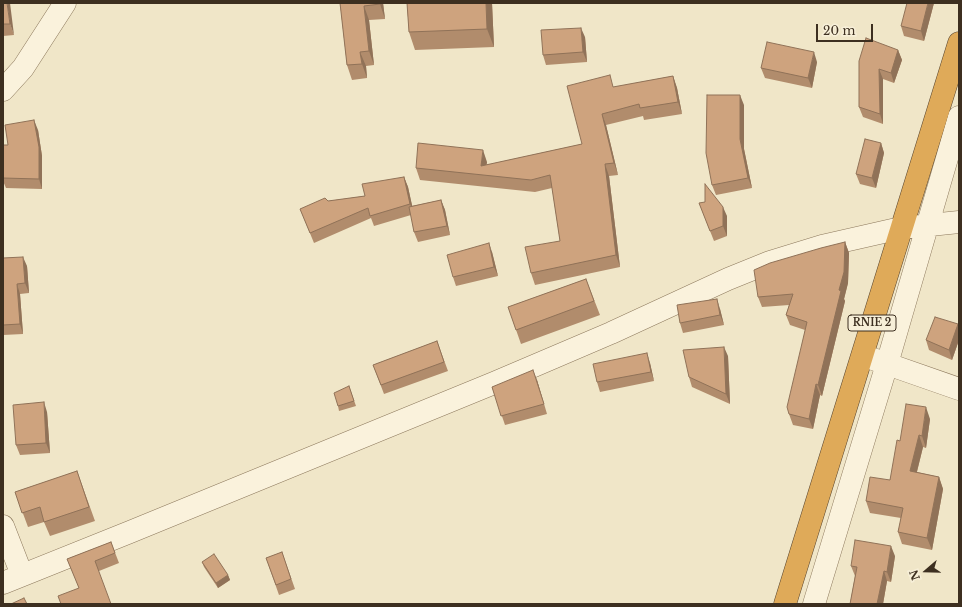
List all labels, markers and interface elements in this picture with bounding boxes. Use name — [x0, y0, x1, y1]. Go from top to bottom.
scale bar — [818, 16, 875, 42]
text: 20 m — [823, 23, 855, 38]
road number: RNIE 2 — [848, 315, 896, 331]
north arrow — [906, 551, 946, 591]
text: N — [906, 568, 923, 582]

